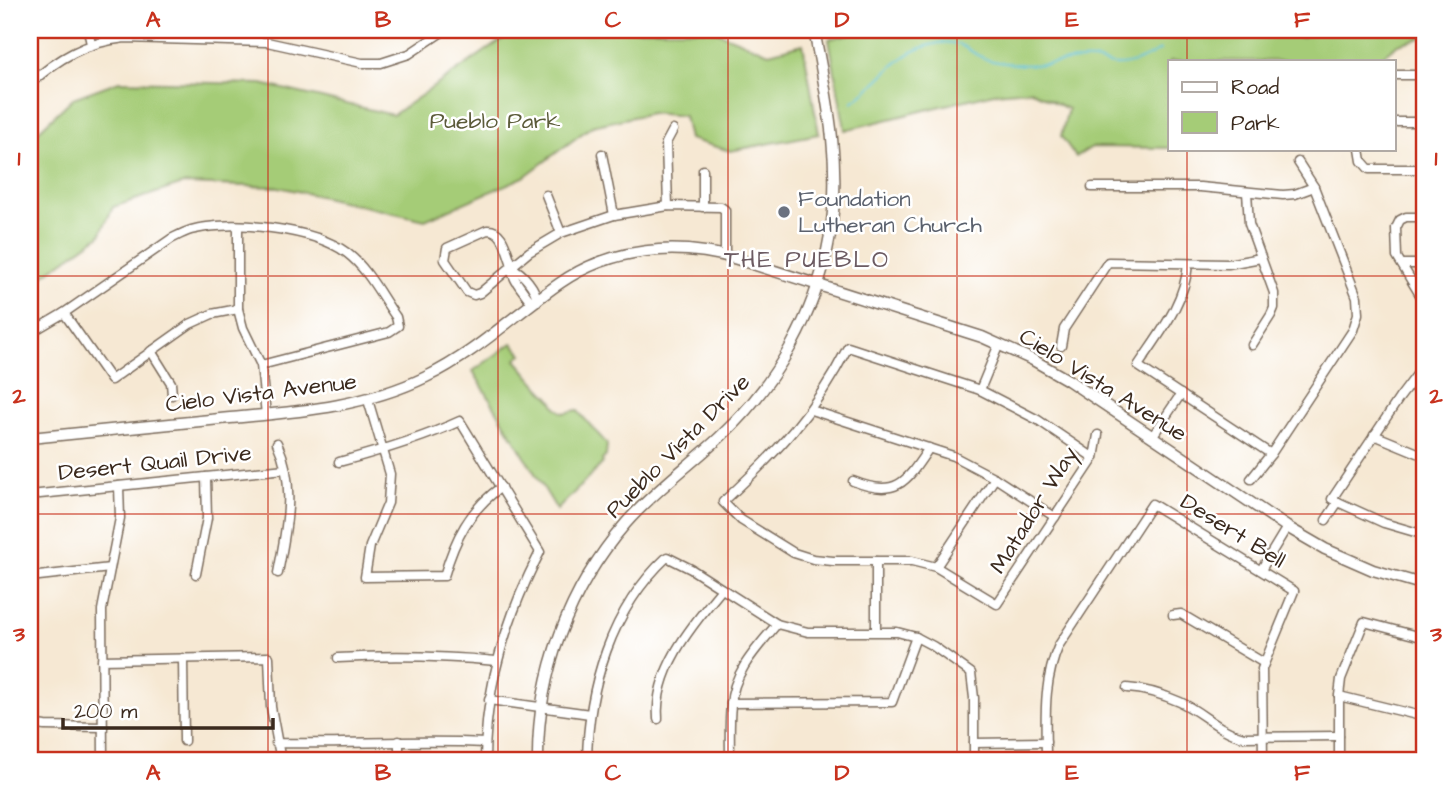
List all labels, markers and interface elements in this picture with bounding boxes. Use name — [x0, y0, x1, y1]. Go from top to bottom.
text: A — [146, 4, 161, 36]
text: B — [375, 4, 392, 36]
text: C — [605, 4, 622, 36]
text: D — [835, 4, 850, 36]
text: E — [1065, 4, 1079, 36]
text: F — [1294, 4, 1311, 36]
legend — [1168, 60, 1396, 150]
text: Road — [1231, 73, 1279, 102]
park label: Pueblo Park — [430, 105, 560, 137]
text: Park — [1231, 109, 1280, 138]
text: 1 — [18, 142, 21, 174]
text: 1 — [1435, 142, 1438, 174]
place label: Foundation Lutheran Church — [798, 183, 982, 241]
marker: Foundation Lutheran Church — [776, 204, 792, 220]
district label: THE PUEBLO — [724, 243, 890, 277]
street label: Cielo Vista Avenue — [1013, 320, 1193, 450]
street label: Cielo Vista Avenue — [164, 365, 358, 421]
street label: Pueblo Vista Drive — [599, 367, 757, 525]
text: 2 — [11, 380, 26, 412]
text: 2 — [1428, 380, 1443, 412]
street label: Desert Quail Drive — [57, 437, 253, 489]
street label: Matador Way — [982, 440, 1087, 580]
street label: Desert Bell — [1174, 486, 1292, 576]
text: 3 — [12, 618, 25, 650]
text: 3 — [1429, 618, 1442, 650]
scale bar — [63, 686, 273, 730]
text: 200 m — [74, 697, 138, 726]
text: A — [146, 757, 161, 789]
text: B — [375, 757, 392, 789]
text: C — [605, 757, 622, 789]
text: D — [835, 757, 850, 789]
text: E — [1065, 757, 1079, 789]
text: F — [1294, 757, 1311, 789]

